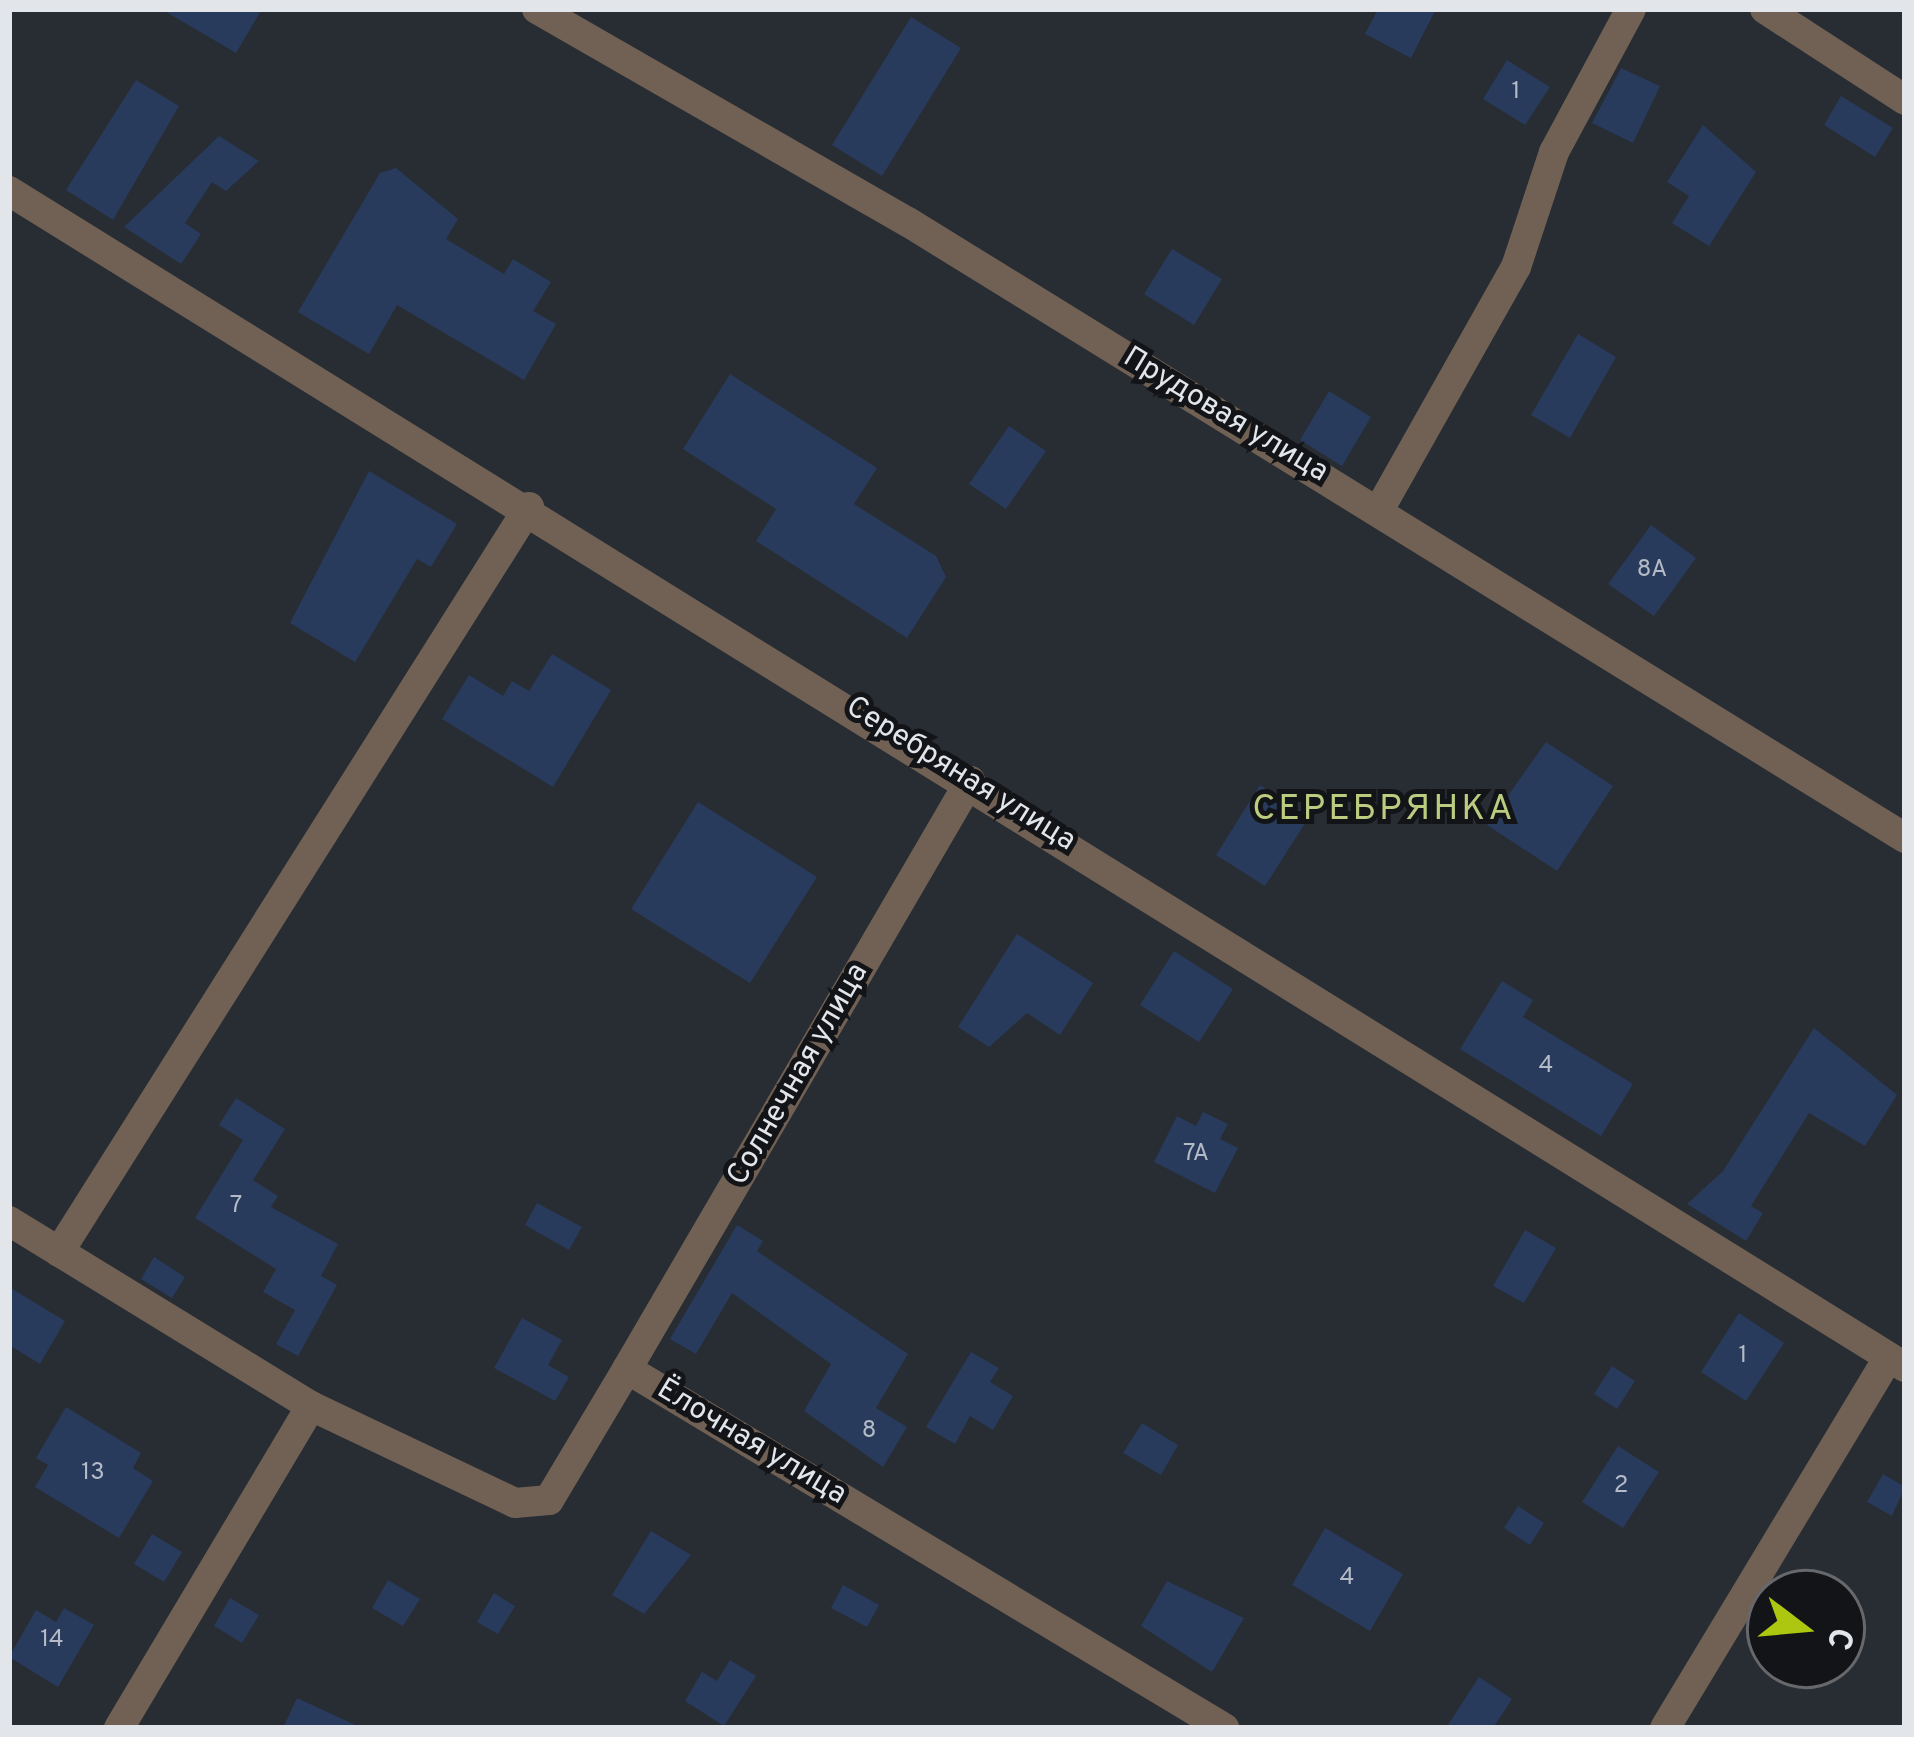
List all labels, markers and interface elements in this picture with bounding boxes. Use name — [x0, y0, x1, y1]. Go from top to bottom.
house number: 1 — [1512, 79, 1520, 107]
street label: Прудовая улица — [1116, 341, 1334, 491]
house number: 8А — [1637, 557, 1667, 585]
street label: Серебряная улица — [839, 690, 1081, 860]
district label: СЕРЕБРЯНКА — [1252, 789, 1516, 833]
street label: Солнечная улица — [721, 958, 877, 1192]
house number: 4 — [1539, 1053, 1553, 1081]
house number: 7А — [1183, 1141, 1209, 1169]
house number: 7 — [230, 1193, 242, 1221]
house number: 1 — [1739, 1343, 1747, 1371]
street label: Ёлочная улица — [650, 1372, 852, 1514]
house number: 8 — [862, 1418, 876, 1446]
house number: 13 — [81, 1460, 105, 1488]
house number: 2 — [1614, 1473, 1628, 1501]
house number: 4 — [1340, 1565, 1354, 1593]
north arrow — [1746, 1569, 1866, 1689]
text: С — [1815, 1622, 1861, 1654]
house number: 14 — [40, 1627, 64, 1655]

